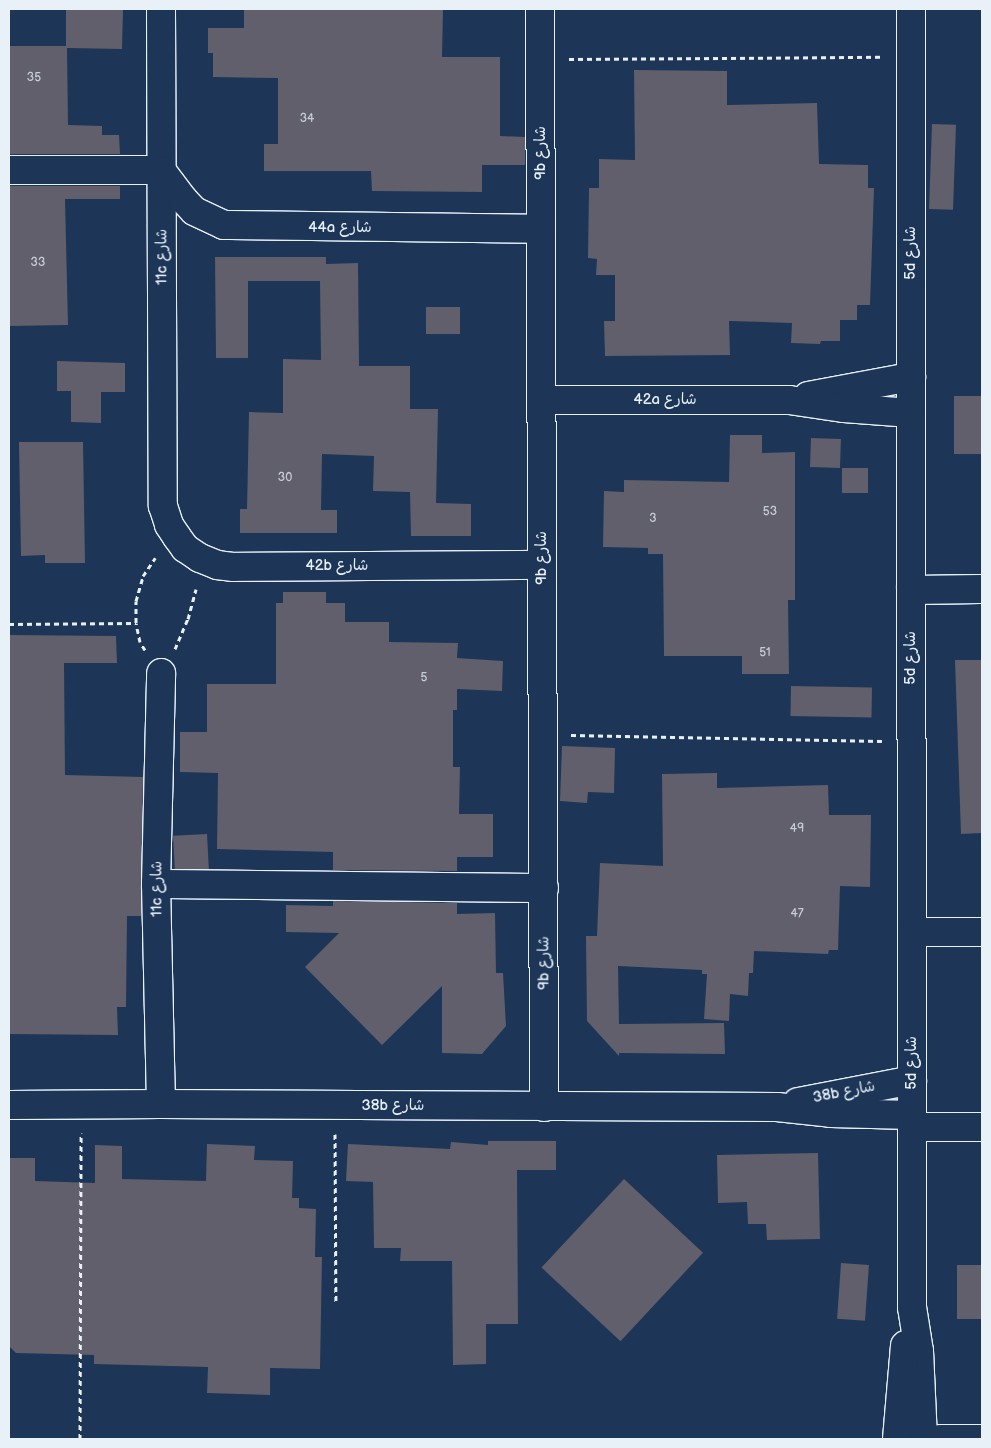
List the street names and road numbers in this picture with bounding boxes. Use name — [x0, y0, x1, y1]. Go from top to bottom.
street label: 9b شارع — [532, 126, 550, 180]
street label: 44a شارع — [308, 219, 372, 237]
street label: 5d شارع — [902, 226, 920, 280]
street label: 11c شارع — [153, 229, 171, 285]
street label: 42a شارع — [634, 391, 696, 409]
street label: 9b شارع — [533, 531, 551, 585]
street label: 42b شارع — [306, 557, 368, 575]
street label: 5d شارع — [902, 631, 920, 685]
street label: 11c شارع — [148, 861, 166, 917]
street label: 9b شارع — [535, 936, 553, 990]
street label: 5d شارع — [903, 1036, 921, 1090]
street label: 38b شارع — [811, 1077, 877, 1107]
street label: 38b شارع — [362, 1097, 424, 1115]

